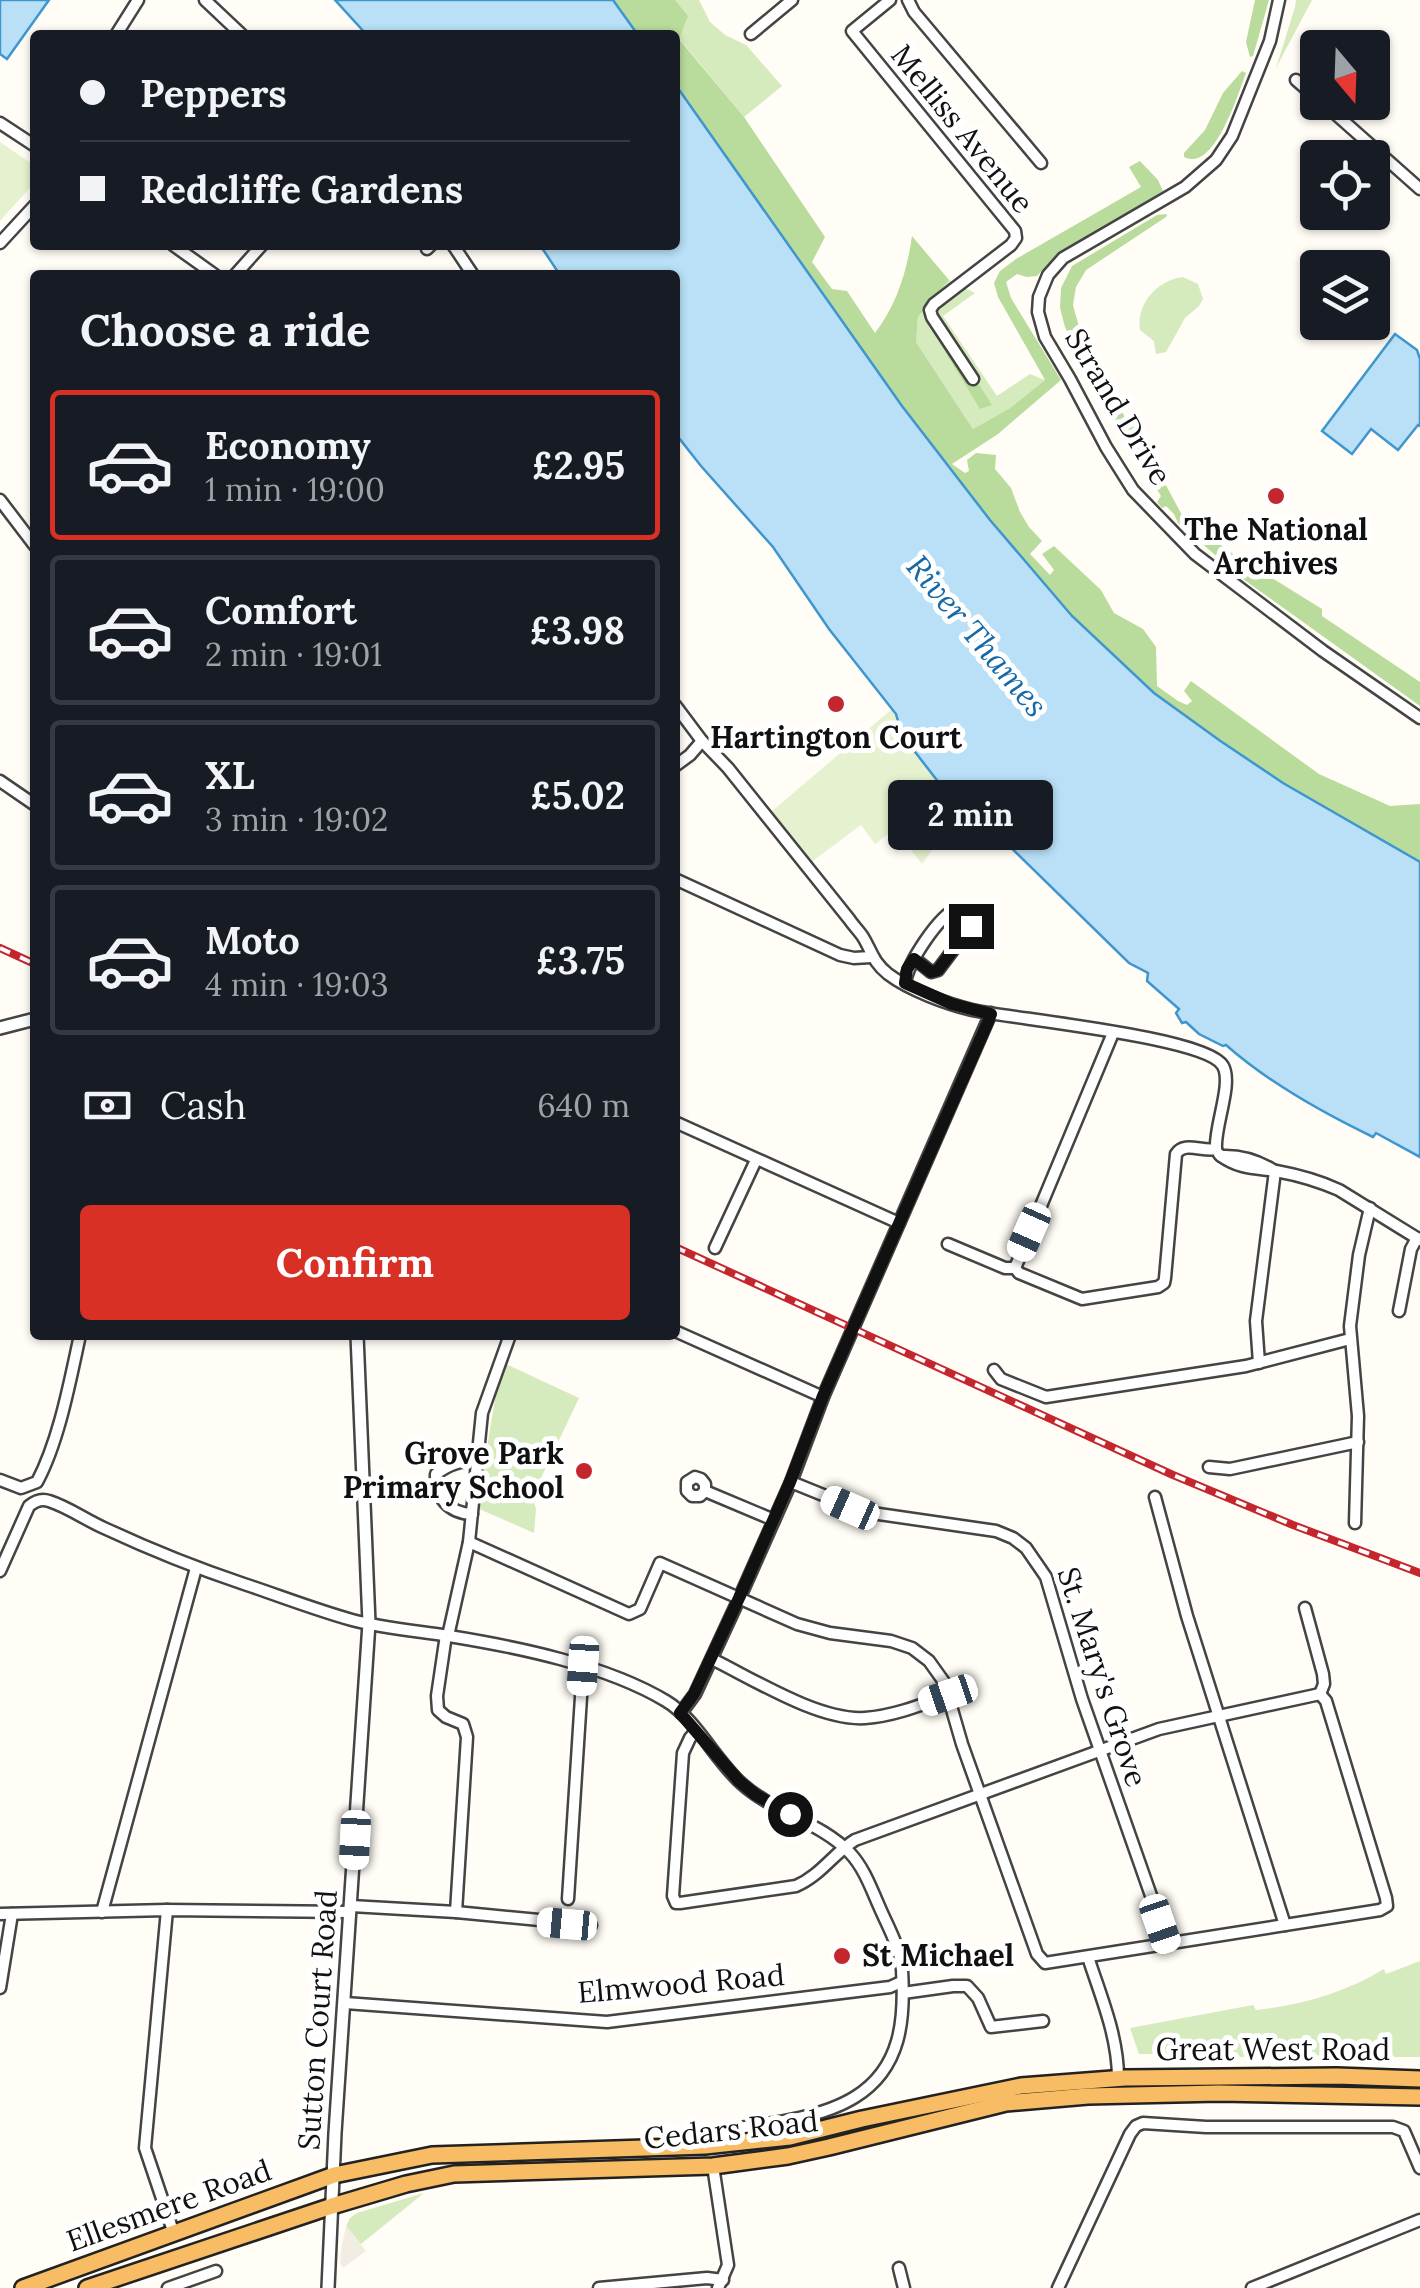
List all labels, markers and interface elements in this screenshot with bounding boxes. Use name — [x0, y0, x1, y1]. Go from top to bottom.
north arrow — [1300, 30, 1390, 120]
map controls — [1300, 30, 1390, 340]
street label: Melliss Avenue — [883, 36, 1042, 220]
text: Peppers — [140, 69, 287, 117]
button: locate — [1300, 140, 1390, 230]
text: Redcliffe Gardens — [140, 165, 463, 213]
button: layers — [1300, 250, 1390, 340]
text: Choose a ride — [80, 301, 370, 358]
street label: Strand Drive — [1057, 321, 1180, 492]
icon: car — [85, 420, 175, 510]
text: Economy — [205, 421, 371, 469]
text: £2.95 — [532, 441, 625, 489]
text: 1 min · 19:00 — [205, 469, 385, 510]
marker: The National Archives — [1265, 485, 1287, 507]
place label: The National Archives — [1184, 510, 1368, 582]
water label: River Thames — [898, 546, 1057, 725]
icon: car — [85, 585, 175, 675]
text: Comfort — [205, 586, 357, 634]
text: £3.98 — [529, 606, 625, 654]
text: 2 min · 19:01 — [205, 634, 382, 675]
marker: Hartington Court — [825, 693, 847, 715]
place label: Hartington Court — [710, 718, 963, 757]
icon: car — [85, 750, 175, 840]
text: XL — [205, 751, 255, 799]
text: £5.02 — [530, 771, 625, 819]
callout: 2 min — [888, 781, 1054, 851]
text: 2 min — [928, 794, 1013, 835]
text: 3 min · 19:02 — [205, 799, 388, 840]
route end — [949, 904, 994, 949]
icon: car — [85, 915, 175, 1005]
text: Moto — [205, 916, 300, 964]
text: £3.75 — [536, 936, 625, 984]
text: 4 min · 19:03 — [205, 964, 388, 1005]
icon: cash — [80, 1078, 135, 1133]
text: Cash — [160, 1081, 247, 1129]
text: 640 m — [537, 1085, 630, 1126]
car — [1003, 1198, 1055, 1266]
button: Confirm — [80, 1205, 630, 1320]
place label: Grove Park Primary School — [343, 1434, 564, 1507]
marker: Grove Park Primary School — [573, 1460, 595, 1482]
car — [816, 1482, 884, 1534]
street label: St. Mary's Grove — [1049, 1562, 1156, 1791]
car — [566, 1635, 600, 1697]
car — [915, 1671, 981, 1719]
route start — [768, 1792, 813, 1837]
car — [338, 1809, 372, 1871]
street label: Sutton Court Road — [289, 1889, 345, 2151]
car — [1136, 1891, 1184, 1957]
car — [536, 1906, 598, 1942]
place label: St Michael — [862, 1936, 1014, 1974]
marker: St Michael — [831, 1945, 853, 1967]
street label: Elmwood Road — [576, 1955, 786, 2011]
street label: Great West Road — [1156, 2030, 1390, 2068]
street label: Cedars Road — [642, 2101, 820, 2157]
street label: Ellesmere Road — [61, 2150, 276, 2260]

